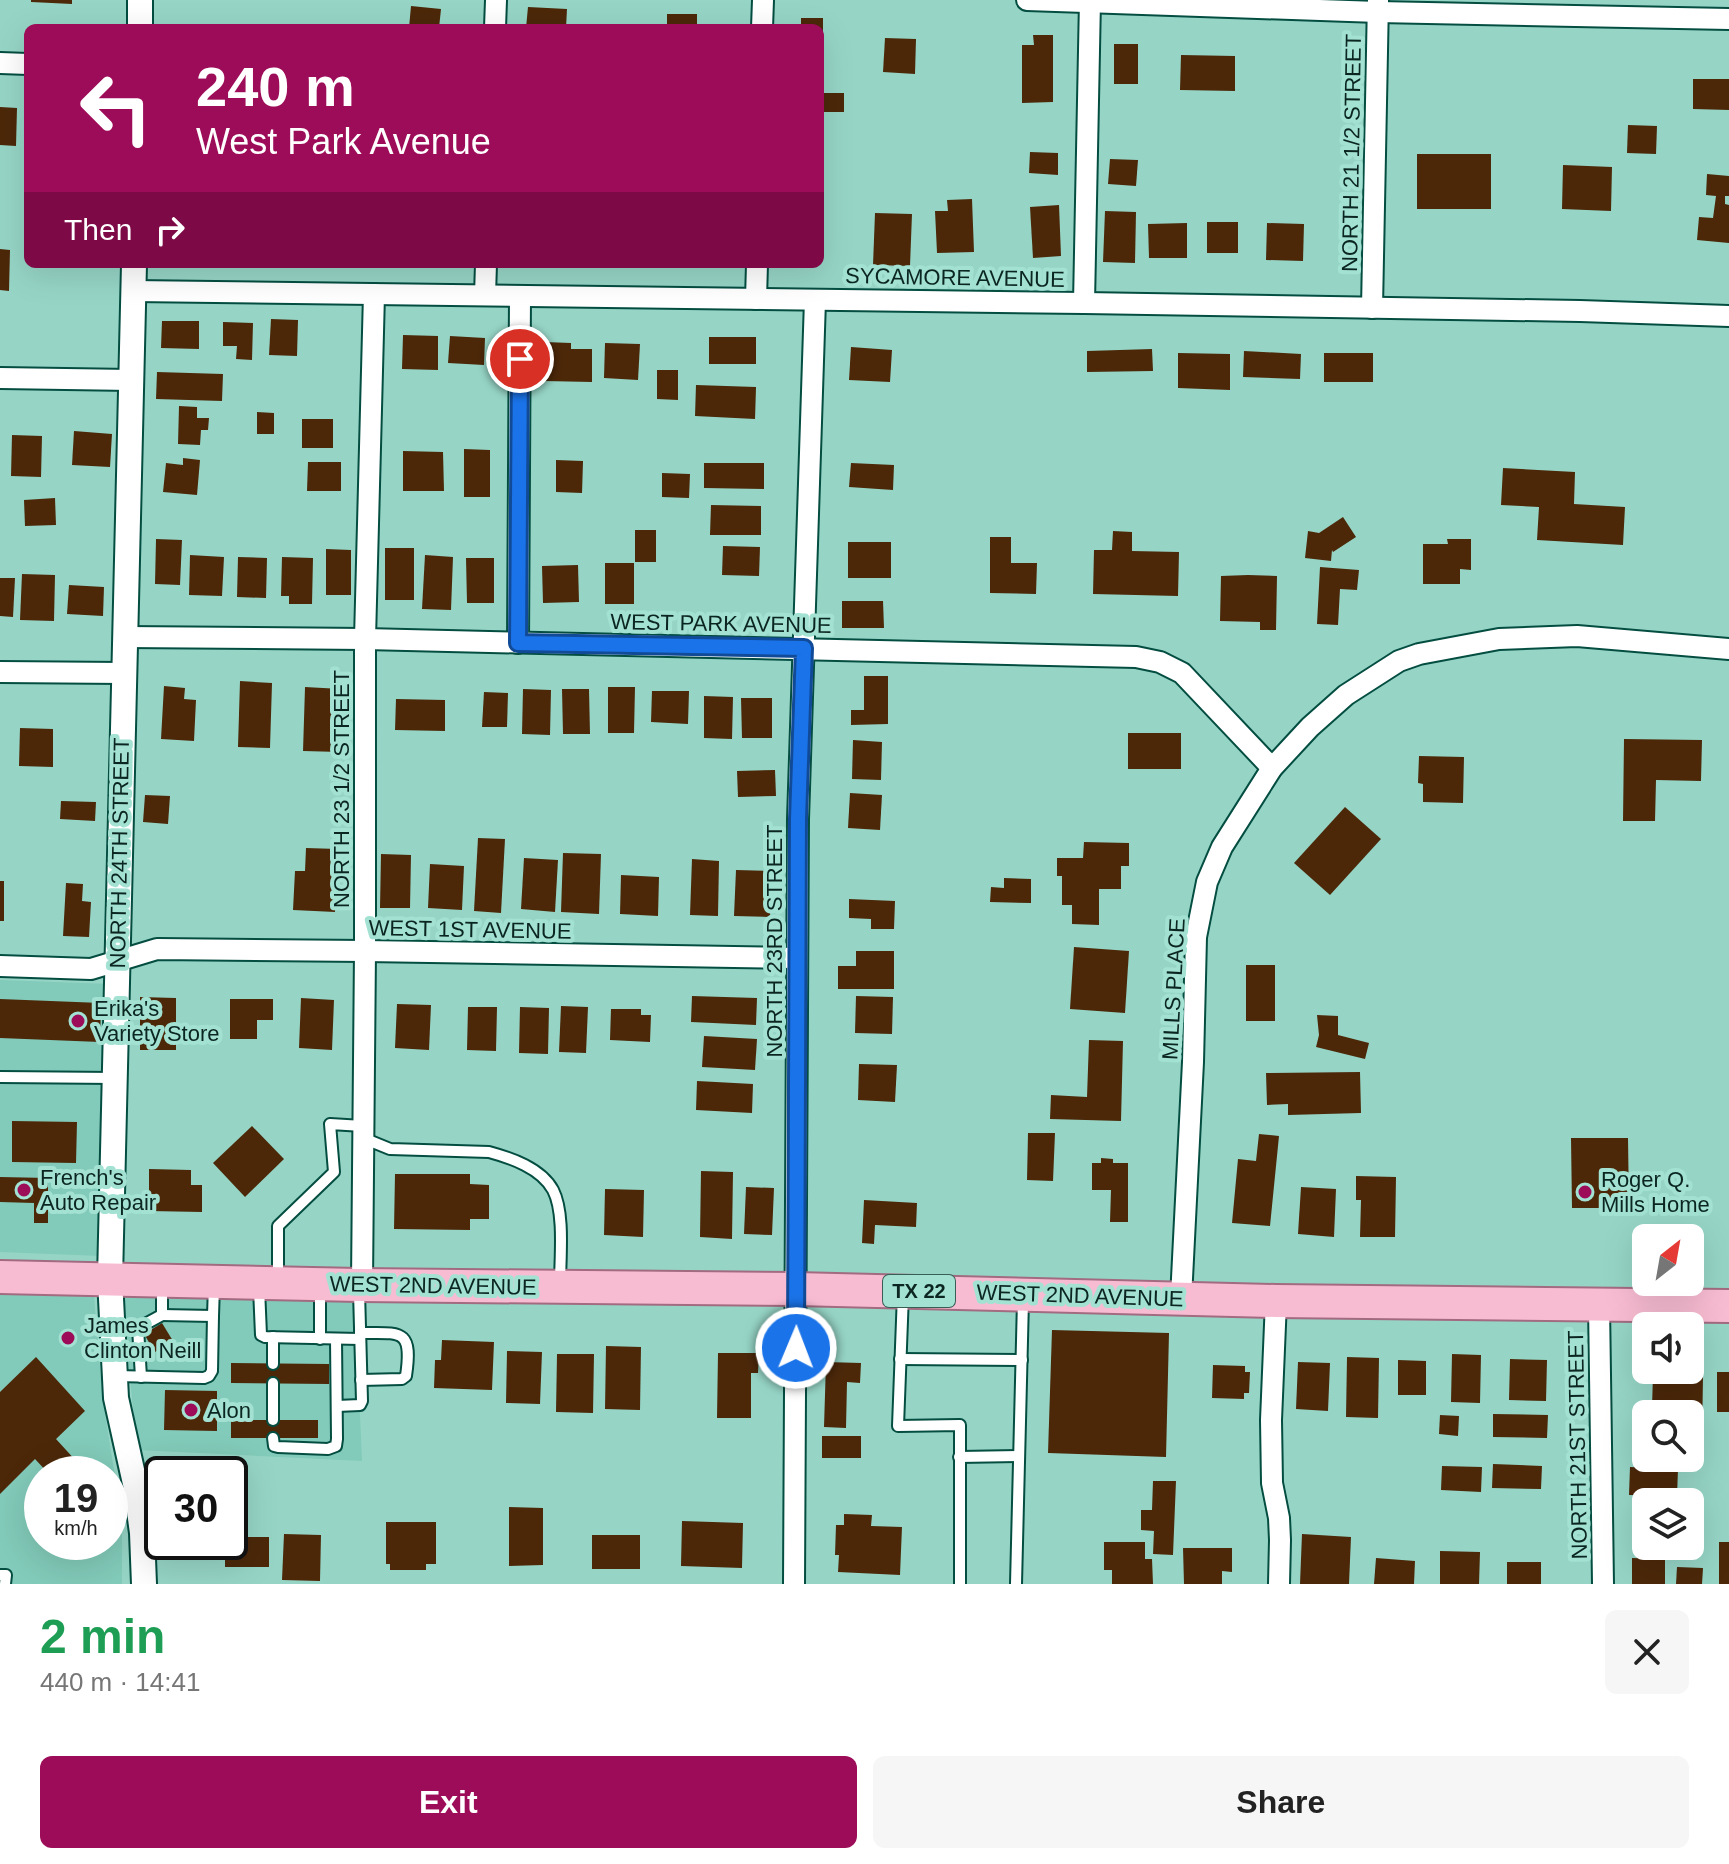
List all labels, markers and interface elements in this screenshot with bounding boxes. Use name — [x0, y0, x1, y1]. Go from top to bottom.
street label: NORTH 21 1/2 STREET — [1337, 34, 1366, 272]
text: 240 m — [196, 55, 355, 118]
icon: left — [64, 56, 168, 160]
text: West Park Avenue — [196, 121, 491, 162]
icon: right — [148, 208, 192, 252]
text: Then — [64, 213, 132, 246]
street label: SYCAMORE AVENUE — [845, 263, 1065, 292]
pin — [486, 325, 554, 393]
icon: arrive — [498, 337, 542, 381]
street label: WEST PARK AVENUE — [610, 609, 832, 638]
street label: NORTH 23 1/2 STREET — [329, 670, 354, 908]
street label: NORTH 24TH STREET — [105, 737, 134, 969]
street label: NORTH 23RD STREET — [762, 824, 787, 1058]
street label: WEST 1ST AVENUE — [368, 915, 572, 944]
street label: MILLS PLACE — [1157, 918, 1190, 1061]
place label: Erika's Variety Store — [94, 996, 220, 1046]
marker: Erika's Variety Store — [69, 1012, 87, 1030]
place label: French's Auto Repair — [40, 1165, 156, 1215]
place label: Roger Q. Mills Home — [1601, 1167, 1710, 1217]
marker: French's Auto Repair — [15, 1181, 33, 1199]
marker: Roger Q. Mills Home — [1576, 1183, 1594, 1201]
north arrow — [1632, 1224, 1704, 1296]
map controls — [1632, 1224, 1704, 1560]
street label: WEST 2ND AVENUE — [329, 1271, 537, 1300]
road number: TX 22 — [883, 1275, 955, 1307]
street label: WEST 2ND AVENUE — [976, 1279, 1184, 1312]
position arrow — [754, 1306, 838, 1390]
button: sound — [1632, 1312, 1704, 1384]
place label: James Clinton Neill — [84, 1313, 201, 1363]
marker: James Clinton Neill — [59, 1329, 77, 1347]
street label: NORTH 21ST STREET — [1563, 1330, 1592, 1560]
place label: Alon — [207, 1398, 251, 1423]
button: search — [1632, 1400, 1704, 1472]
marker: Alon — [182, 1401, 200, 1419]
speed limit sign: 30 — [144, 1456, 248, 1560]
text: 19 — [54, 1476, 98, 1520]
button: layers — [1632, 1488, 1704, 1560]
text: km/h — [54, 1517, 98, 1539]
text: 2 min — [40, 1610, 165, 1663]
button: close — [1605, 1610, 1689, 1694]
text: 440 m · 14:41 — [40, 1667, 200, 1697]
button: Exit — [40, 1756, 857, 1848]
button: Share — [873, 1756, 1689, 1848]

